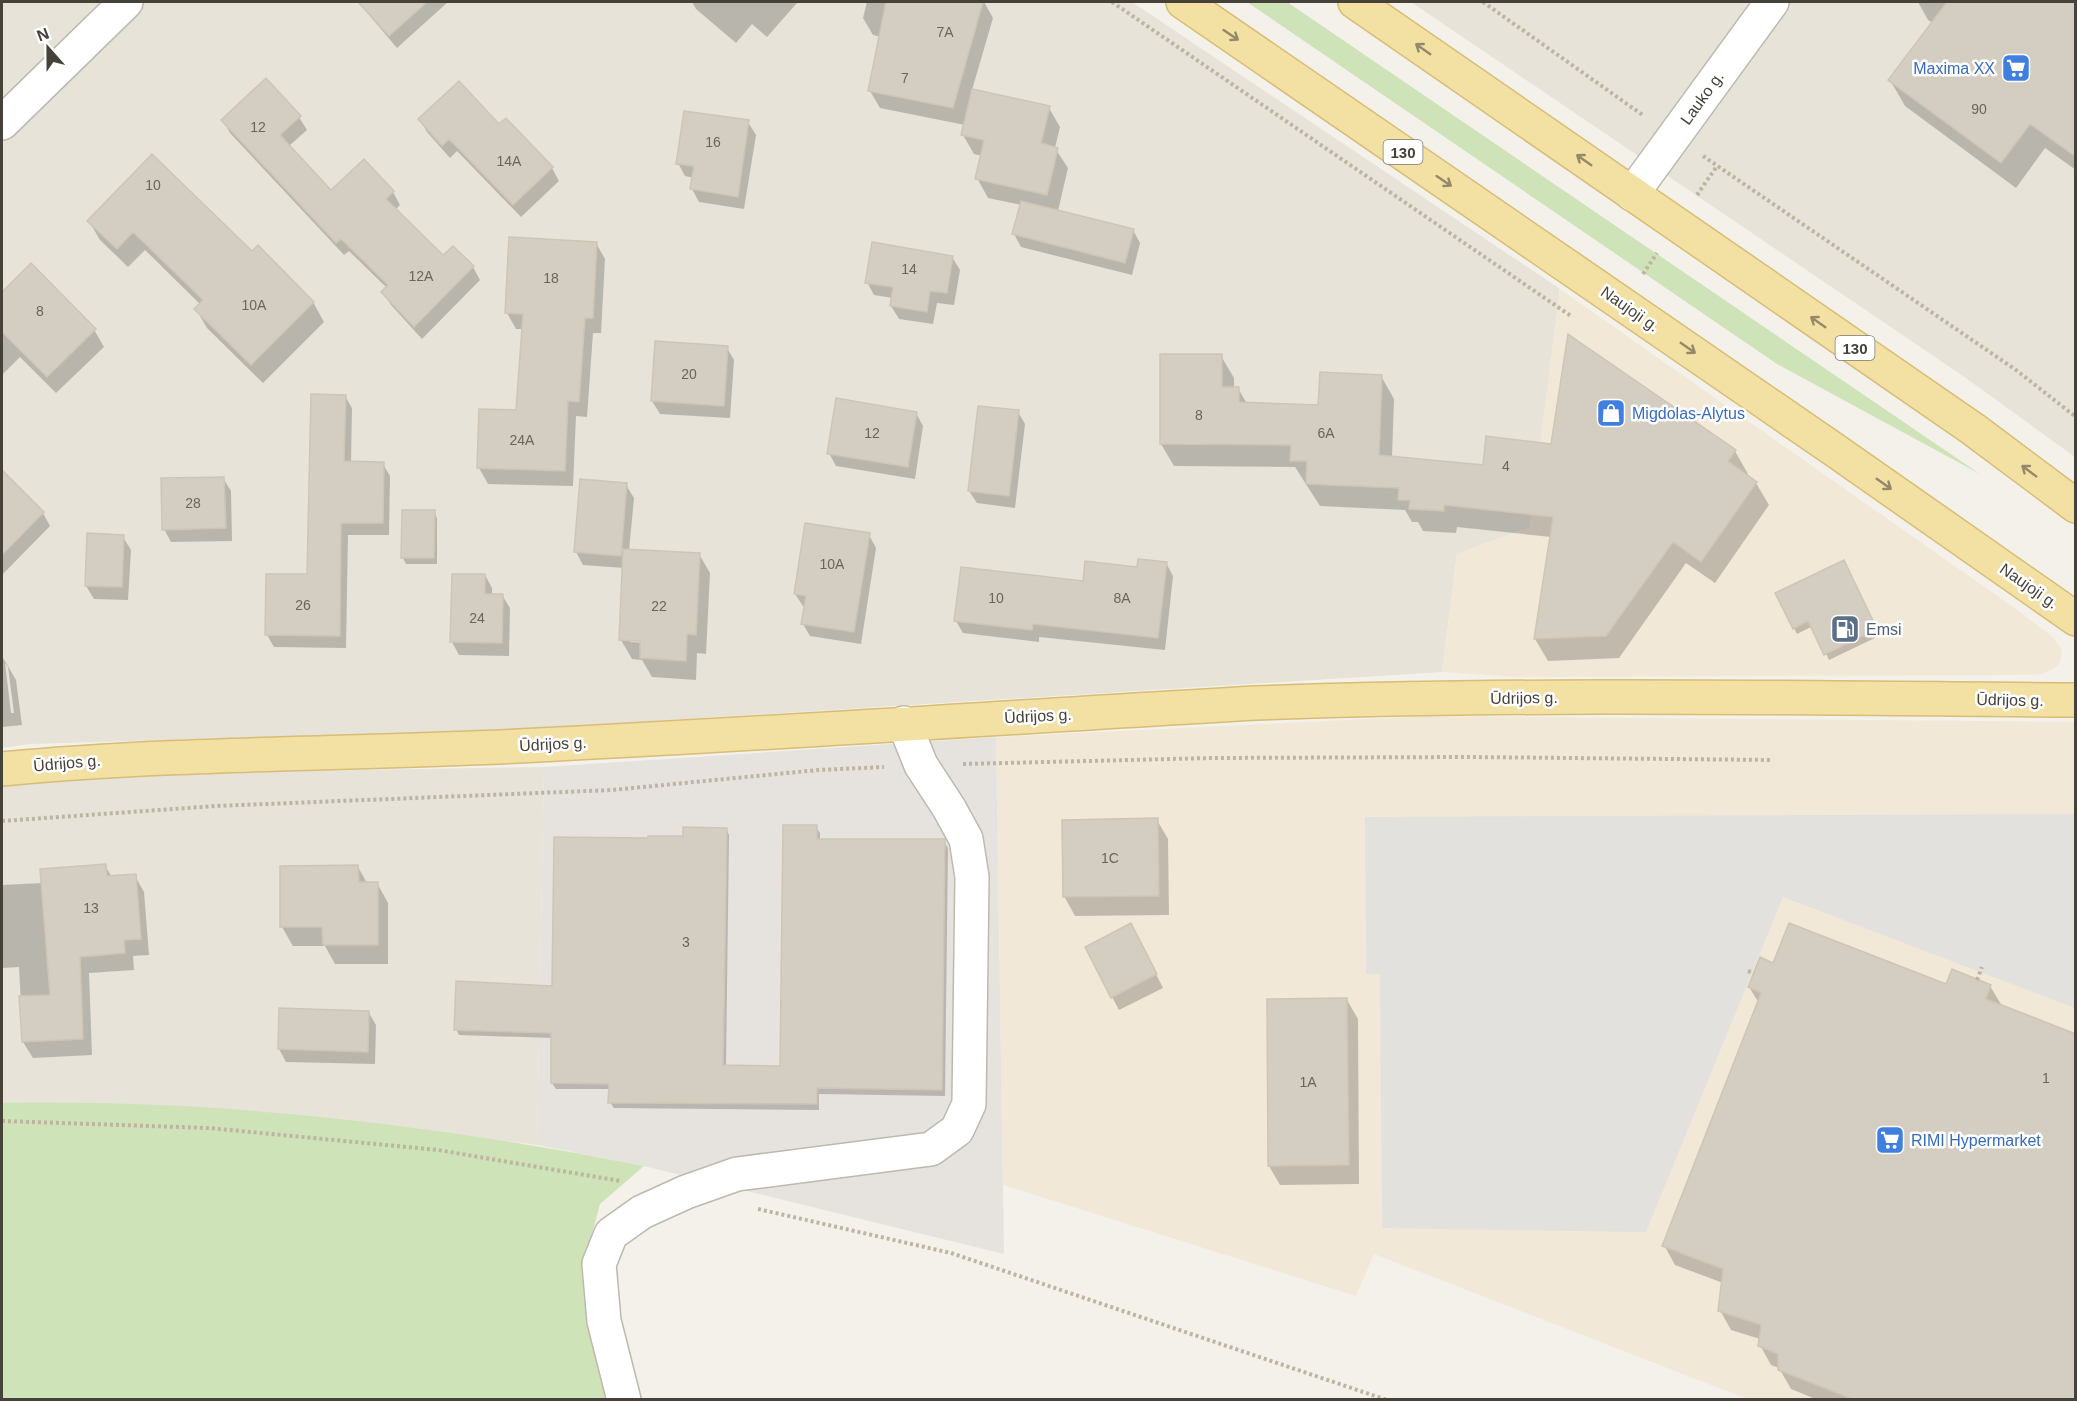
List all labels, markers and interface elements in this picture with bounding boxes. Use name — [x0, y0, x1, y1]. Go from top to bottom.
north arrow — [18, 18, 78, 78]
text: N — [34, 24, 51, 44]
house number: 7A — [936, 24, 954, 40]
one-way arrow — [1222, 29, 1239, 41]
one-way arrow — [1416, 43, 1432, 55]
supermarket icon: Maxima XX — [2000, 52, 2032, 84]
place label: Maxima XX — [1913, 60, 1995, 77]
street label: Lauko g. — [1677, 68, 1727, 128]
house number: 7 — [901, 70, 909, 86]
house number: 90 — [1971, 101, 1987, 117]
house number: 12 — [250, 119, 266, 135]
house number: 16 — [705, 134, 721, 150]
road number: 130 — [1384, 140, 1422, 164]
house number: 14A — [497, 153, 522, 169]
one-way arrow — [1576, 154, 1592, 166]
one-way arrow — [1435, 175, 1451, 187]
house number: 10 — [145, 177, 161, 193]
house number: 14 — [901, 261, 917, 277]
house number: 12A — [409, 268, 434, 284]
house number: 18 — [543, 270, 559, 286]
street label: Naujoji g. — [1598, 283, 1662, 335]
house number: 10A — [242, 297, 267, 313]
house number: 8 — [36, 303, 44, 319]
one-way arrow — [1810, 316, 1827, 328]
road number: 130 — [1836, 336, 1874, 360]
one-way arrow — [1679, 342, 1696, 354]
house number: 20 — [681, 366, 697, 382]
shop icon: Migdolas-Alytus — [1595, 397, 1627, 429]
place label: Migdolas-Alytus — [1632, 405, 1745, 422]
house number: 8 — [1195, 407, 1203, 423]
house number: 12 — [864, 425, 880, 441]
house number: 6A — [1317, 425, 1335, 441]
house number: 24A — [510, 432, 535, 448]
house number: 4 — [1502, 458, 1510, 474]
one-way arrow — [2021, 465, 2037, 477]
one-way arrow — [1875, 478, 1892, 490]
house number: 28 — [185, 495, 201, 511]
house number: 10A — [820, 556, 845, 572]
street label: Naujoji g. — [1997, 560, 2061, 612]
house number: 10 — [988, 590, 1004, 606]
house number: 8A — [1113, 590, 1131, 606]
house number: 26 — [295, 597, 311, 613]
house number: 22 — [651, 598, 667, 614]
house number: 24 — [469, 610, 485, 626]
fuel station icon: Emsi — [1829, 613, 1861, 645]
place label: Emsi — [1866, 621, 1902, 638]
street label: Ūdrijos g. — [1490, 689, 1558, 707]
street label: Ūdrijos g. — [1976, 691, 2044, 709]
street label: Ūdrijos g. — [1004, 706, 1072, 726]
street label: Ūdrijos g. — [519, 734, 587, 754]
street label: Ūdrijos g. — [33, 752, 101, 774]
house number: 1C — [1101, 850, 1119, 866]
house number: 13 — [83, 900, 99, 916]
house number: 3 — [682, 934, 690, 950]
house number: 1 — [2042, 1070, 2050, 1086]
house number: 1A — [1299, 1074, 1317, 1090]
supermarket icon: RIMI Hypermarket — [1874, 1124, 1906, 1156]
place label: RIMI Hypermarket — [1911, 1132, 2041, 1149]

